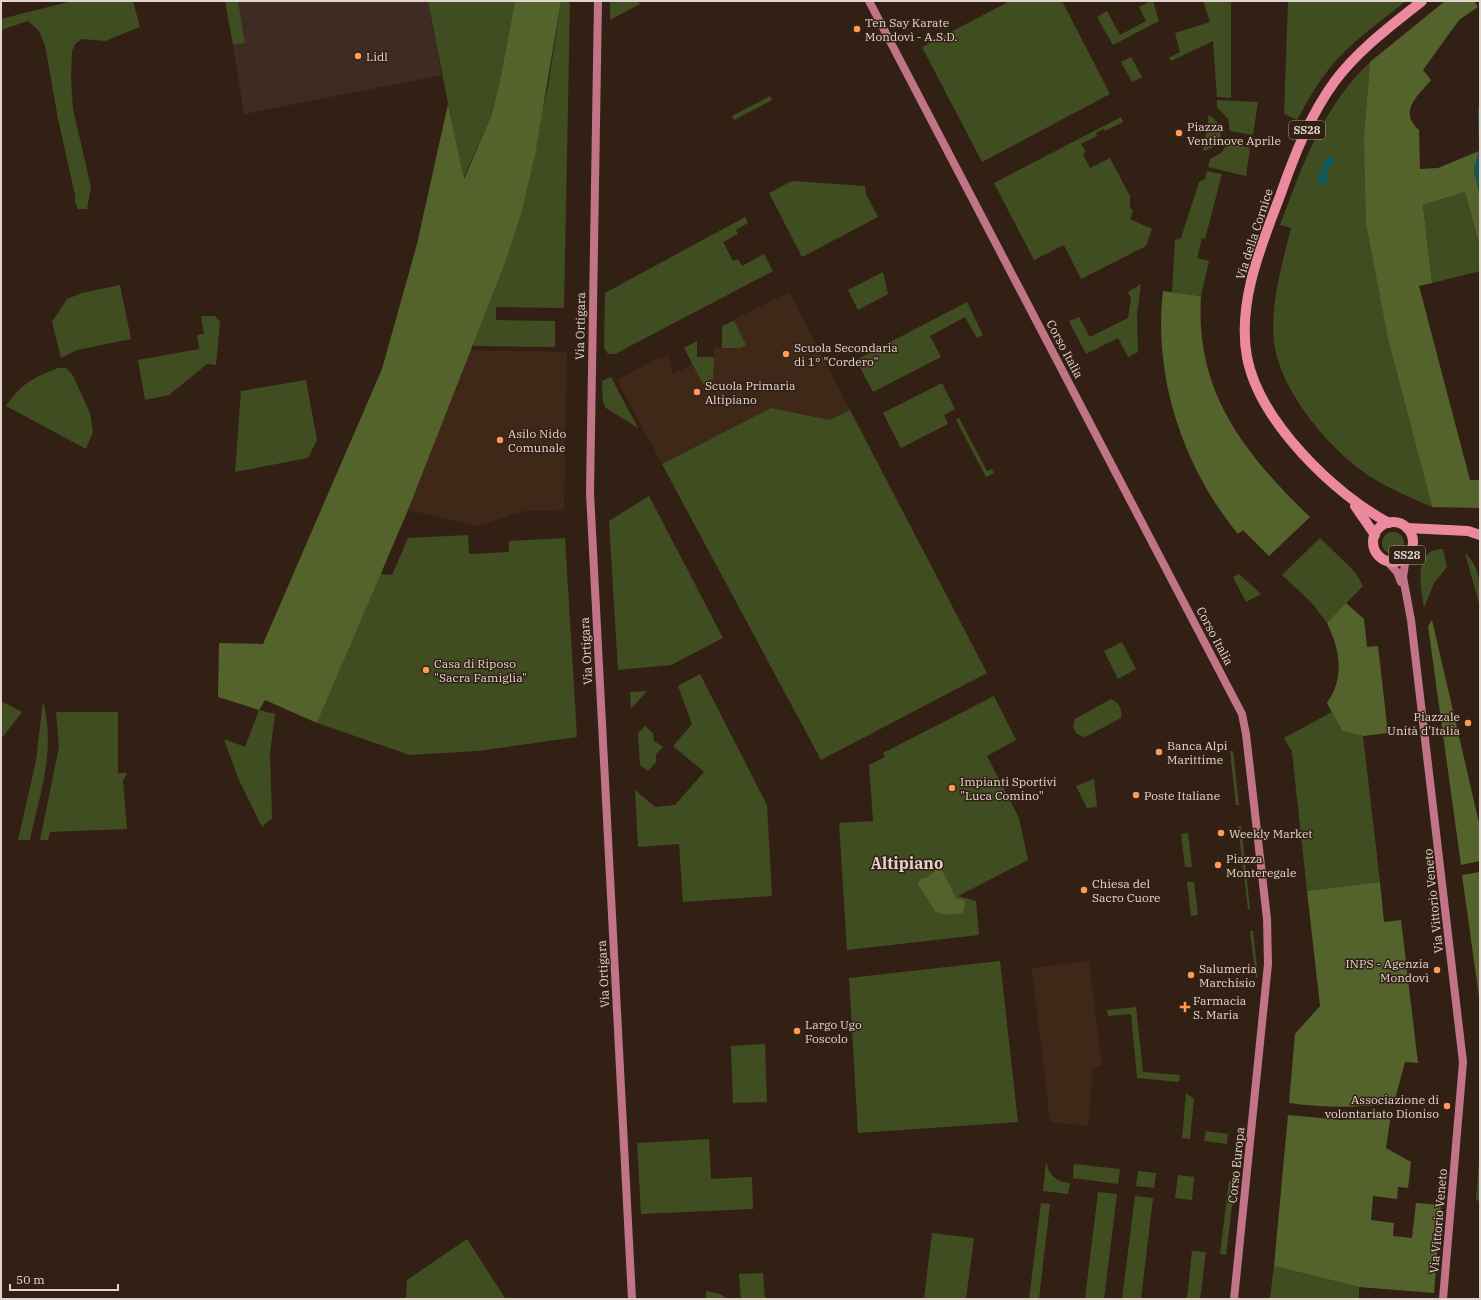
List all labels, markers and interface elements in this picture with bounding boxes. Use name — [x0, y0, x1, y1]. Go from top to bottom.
place label: Ten Say Karate Mondovì - A.S.D. — [865, 15, 957, 44]
marker: Ten Say Karate Mondovì - A.S.D. — [852, 24, 862, 34]
place label: Lidl — [366, 49, 388, 64]
marker: Lidl — [353, 51, 363, 61]
place label: Piazza Ventinove Aprile — [1187, 119, 1281, 148]
road number: SS28 — [1289, 121, 1325, 139]
marker: Piazza Ventinove Aprile — [1174, 128, 1184, 138]
street label: Via della Cornice — [1232, 187, 1276, 281]
street label: Via Ortigara — [572, 292, 588, 360]
street label: Corso Italia — [1043, 317, 1087, 381]
place label: Scuola Secondaria di 1° "Cordero" — [794, 340, 898, 369]
marker: Scuola Secondaria di 1° "Cordero" — [781, 349, 791, 359]
place label: Scuola Primaria Altipiano — [705, 378, 796, 407]
marker: Scuola Primaria Altipiano — [692, 387, 702, 397]
place label: Asilo Nido Comunale — [508, 426, 566, 455]
marker: Asilo Nido Comunale — [495, 435, 505, 445]
road number: SS28 — [1389, 546, 1425, 564]
street label: Corso Italia — [1193, 604, 1237, 668]
street label: Via Ortigara — [577, 616, 595, 685]
place label: Casa di Riposo "Sacra Famiglia" — [434, 656, 527, 685]
marker: Casa di Riposo "Sacra Famiglia" — [421, 665, 431, 675]
place label: Piazzale Unità d'Italia — [1387, 709, 1460, 738]
marker: Piazzale Unità d'Italia — [1463, 718, 1473, 728]
place label: Banca Alpi Marittime — [1167, 738, 1228, 767]
marker: Banca Alpi Marittime — [1154, 747, 1164, 757]
place label: Impianti Sportivi "Luca Comino" — [960, 774, 1057, 803]
marker: Impianti Sportivi "Luca Comino" — [947, 783, 957, 793]
place label: Poste Italiane — [1144, 788, 1220, 803]
marker: Poste Italiane — [1131, 790, 1141, 800]
place label: Weekly Market — [1229, 826, 1313, 841]
marker: Weekly Market — [1216, 828, 1226, 838]
street label: Via Vittorio Veneto — [1420, 848, 1446, 954]
place label: Piazza Monteregale — [1226, 851, 1296, 880]
district label: Altipiano — [871, 853, 943, 873]
marker: Piazza Monteregale — [1213, 860, 1223, 870]
place label: Chiesa del Sacro Cuore — [1092, 876, 1160, 905]
marker: Chiesa del Sacro Cuore — [1079, 885, 1089, 895]
street label: Via Ortigara — [594, 939, 612, 1008]
place label: INPS - Agenzia Mondovì — [1345, 956, 1429, 985]
place label: Salumeria Marchisio — [1199, 961, 1258, 990]
marker: INPS - Agenzia Mondovì — [1432, 965, 1442, 975]
marker: Salumeria Marchisio — [1186, 970, 1196, 980]
place label: Farmacia S. Maria — [1193, 993, 1247, 1022]
marker: Farmacia S. Maria — [1180, 1002, 1190, 1012]
place label: Largo Ugo Foscolo — [805, 1017, 862, 1046]
marker: Largo Ugo Foscolo — [792, 1026, 802, 1036]
place label: Associazione di volontariato Dioniso — [1325, 1092, 1439, 1121]
marker: Associazione di volontariato Dioniso — [1442, 1101, 1452, 1111]
street label: Corso Europa — [1225, 1126, 1247, 1204]
street label: Via Vittorio Veneto — [1426, 1168, 1450, 1274]
scale bar — [10, 1266, 118, 1292]
text: 50 m — [16, 1272, 45, 1287]

